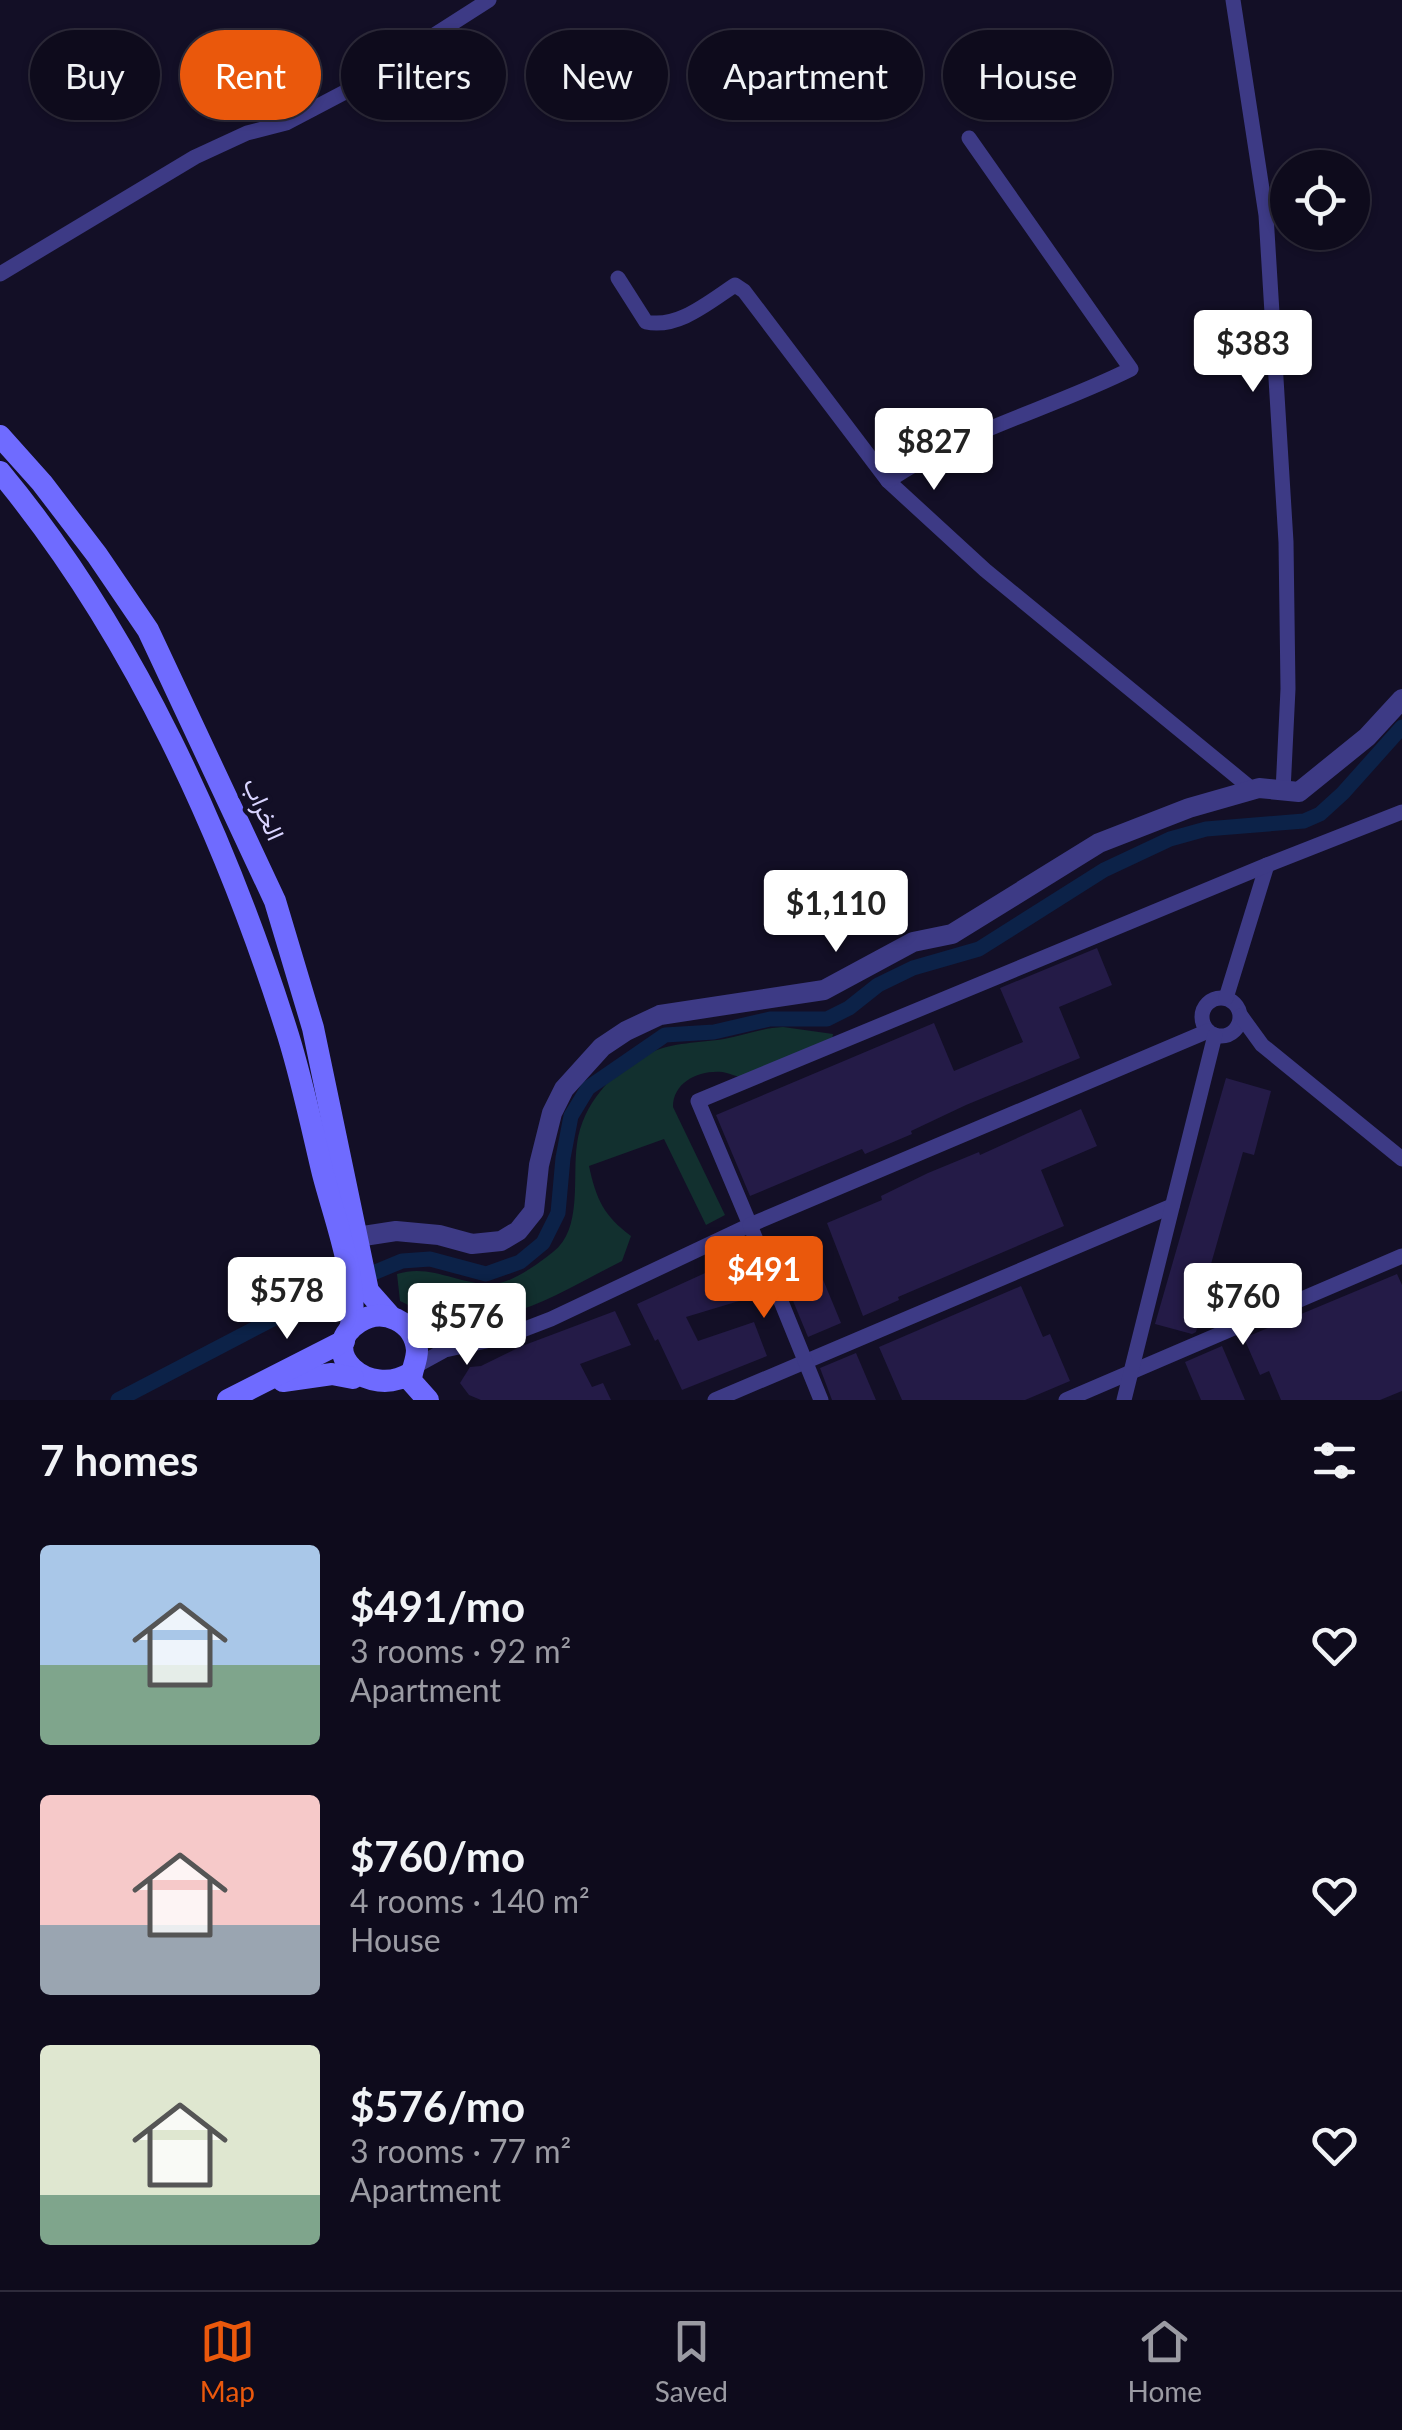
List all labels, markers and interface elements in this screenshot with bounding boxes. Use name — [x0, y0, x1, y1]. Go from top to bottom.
chip: Buy — [30, 30, 160, 120]
chip: Rent — [180, 30, 321, 120]
chip: Filters — [341, 30, 506, 120]
chip: New — [526, 30, 668, 120]
chip: Apartment — [688, 30, 923, 120]
chip: House — [943, 30, 1112, 120]
map controls — [1270, 150, 1370, 250]
button: locate — [1270, 150, 1370, 250]
pin: $383 — [1194, 310, 1312, 395]
text: $383 — [1216, 323, 1290, 362]
pin: $827 — [875, 408, 993, 493]
text: $827 — [897, 421, 971, 460]
street label: الخراب — [236, 773, 292, 845]
pin: $1,110 — [755, 870, 917, 955]
text: $1,110 — [786, 883, 886, 922]
pin: $491 — [705, 1236, 823, 1321]
text: $491 — [727, 1249, 801, 1288]
pin: $578 — [228, 1257, 346, 1342]
pin: $760 — [1184, 1263, 1302, 1348]
text: $578 — [250, 1270, 324, 1309]
text: $760 — [1206, 1276, 1280, 1315]
pin: $576 — [408, 1283, 526, 1368]
text: $576 — [430, 1296, 504, 1335]
icon: filters — [1307, 1433, 1362, 1488]
text: 7 homes — [40, 1435, 198, 1485]
text: $491/mo — [350, 1581, 525, 1631]
icon: home — [120, 1585, 240, 1705]
icon: heart — [1307, 1618, 1362, 1673]
text: 3 rooms · 92 m² — [350, 1631, 571, 1670]
text: Apartment — [350, 1670, 501, 1709]
text: $760/mo — [350, 1831, 525, 1881]
icon: home — [120, 1835, 240, 1955]
icon: heart — [1307, 1868, 1362, 1923]
text: 4 rooms · 140 m² — [350, 1881, 590, 1920]
text: House — [350, 1920, 441, 1959]
text: $576/mo — [350, 2081, 525, 2131]
icon: home — [120, 2085, 240, 2205]
icon: heart — [1307, 2118, 1362, 2173]
text: 3 rooms · 77 m² — [350, 2131, 571, 2170]
text: Apartment — [350, 2170, 501, 2209]
tab: Map — [200, 2314, 255, 2408]
tab: Saved — [655, 2314, 728, 2408]
tab: Home — [1128, 2314, 1202, 2408]

